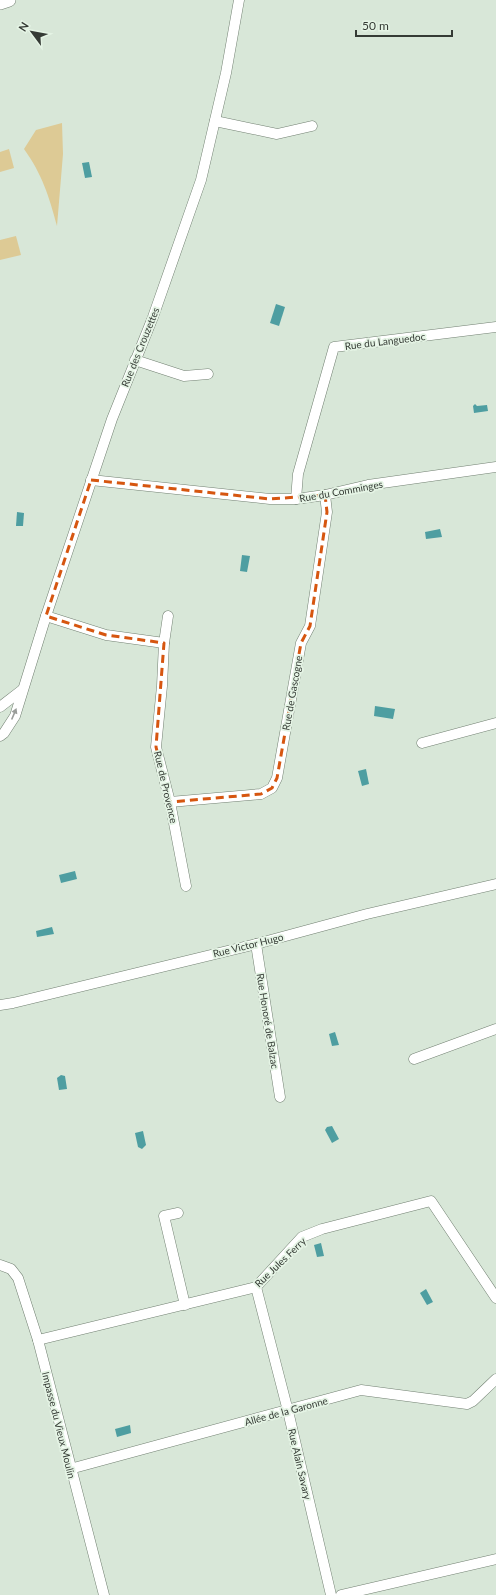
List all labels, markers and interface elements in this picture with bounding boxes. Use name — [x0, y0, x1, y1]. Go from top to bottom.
north arrow — [12, 12, 52, 52]
scale bar — [356, 12, 452, 38]
text: 50 m — [362, 18, 389, 33]
text: N — [15, 19, 31, 33]
street label: Rue des Crouzettes — [119, 305, 161, 389]
street label: Rue du Languedoc — [344, 330, 426, 352]
street label: Rue du Comminges — [298, 478, 384, 504]
street label: Rue de Gascogne — [280, 655, 304, 731]
one-way arrow — [11, 709, 17, 720]
street label: Rue de Provence — [152, 750, 180, 824]
street label: Rue Victor Hugo — [212, 930, 285, 960]
street label: Rue Honoré de Balzac — [255, 972, 282, 1070]
street label: Rue Jules Ferry — [252, 1234, 309, 1289]
street label: Impasse du Vieux Moulin — [40, 1370, 78, 1480]
street label: Allée de la Garonne — [243, 1394, 329, 1428]
street label: Rue Alain Savary — [286, 1427, 314, 1502]

